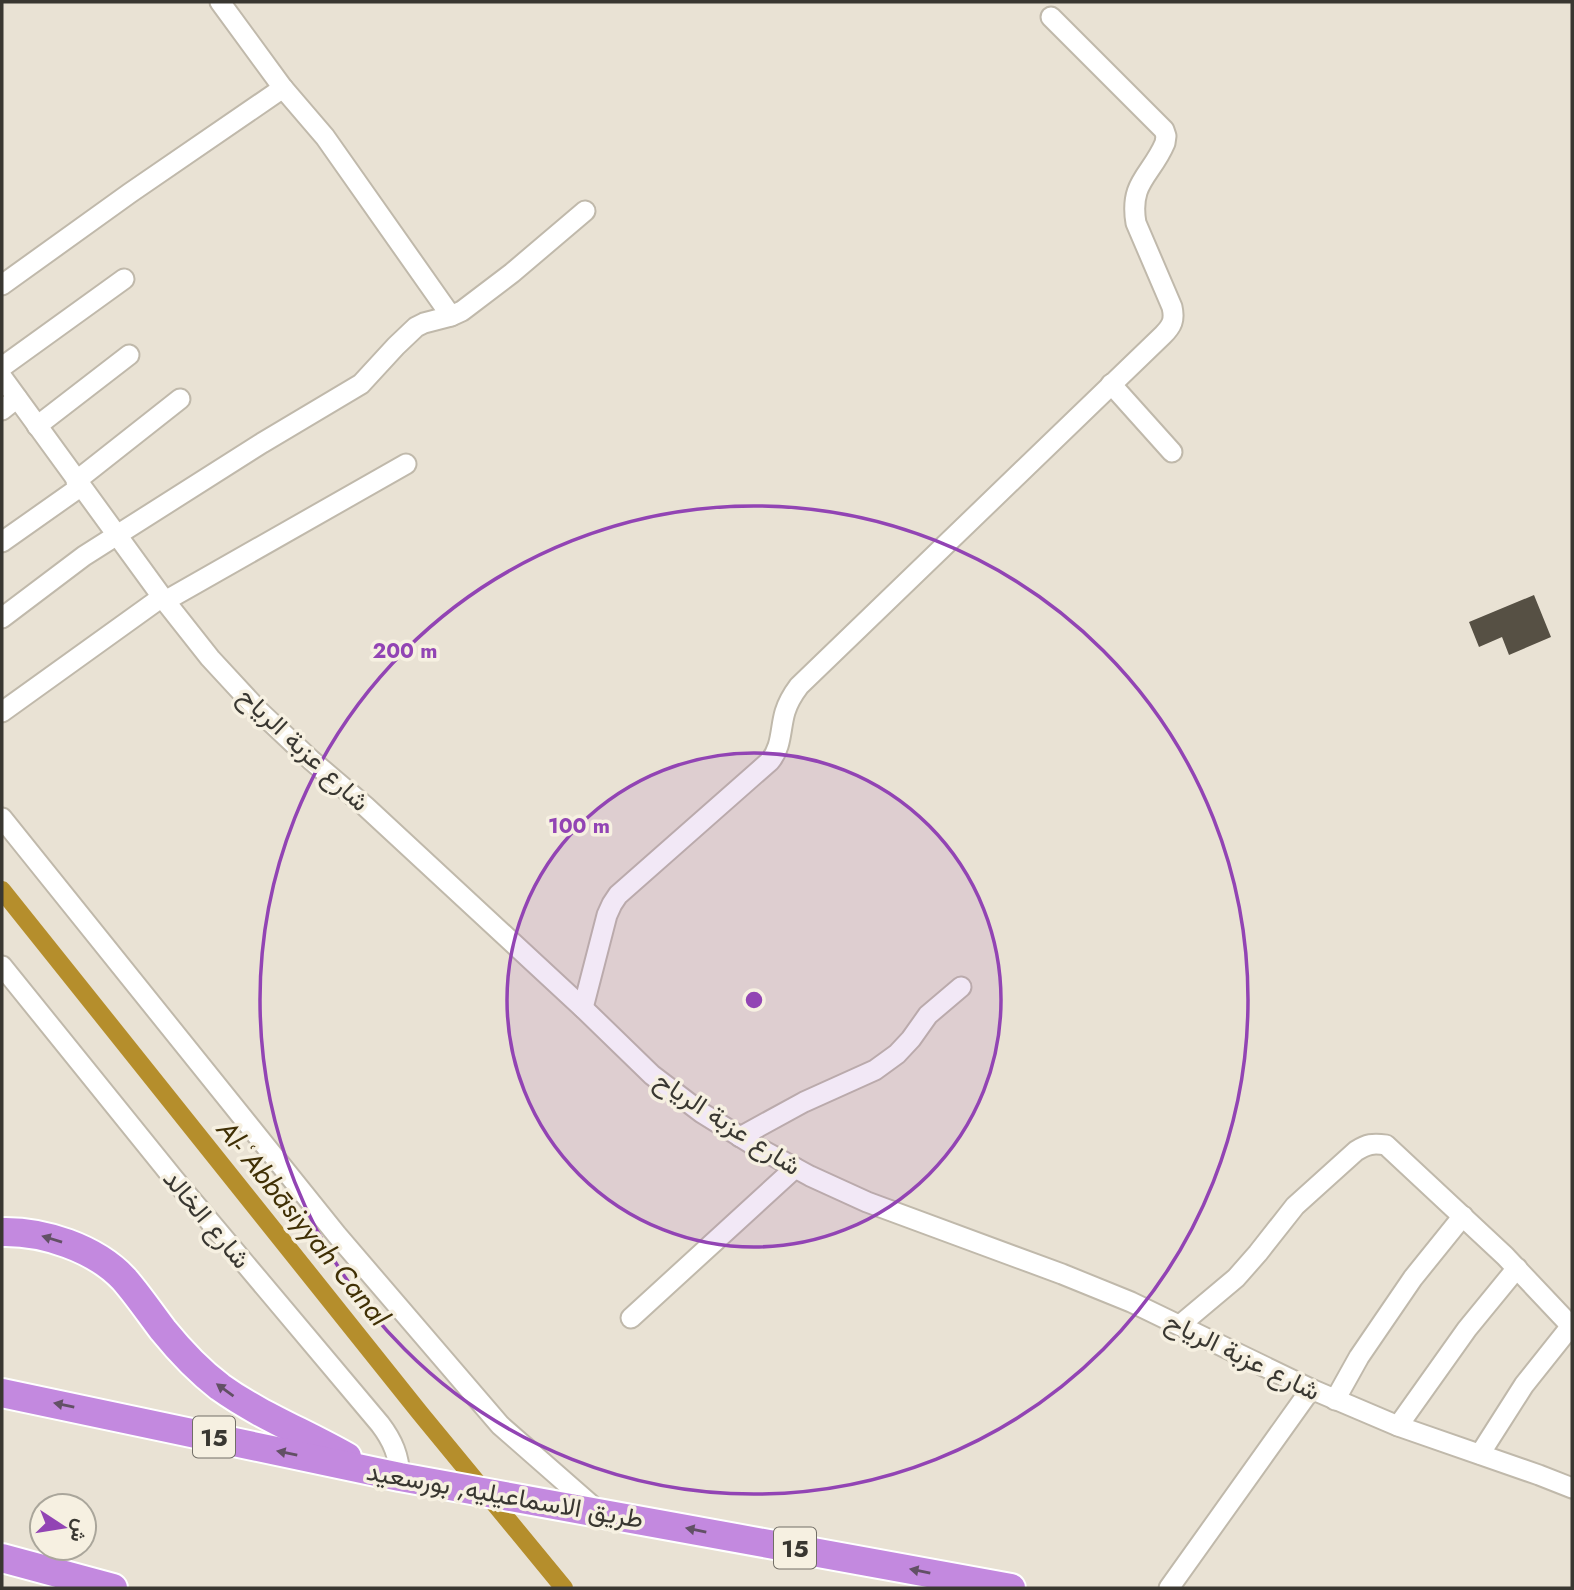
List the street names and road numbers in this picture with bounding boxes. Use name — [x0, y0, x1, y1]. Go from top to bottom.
street label: شارع عزبة الرياح — [230, 678, 378, 820]
street label: شارع عزبة الرياح — [647, 1061, 809, 1185]
street label: شارع الخالد — [154, 1161, 260, 1277]
street label: شارع عزبة الرياح — [1159, 1302, 1327, 1410]
road number: 15 — [193, 1416, 235, 1457]
street label: طريق الاسماعيليه, بورسعيد — [363, 1452, 647, 1538]
road number: 15 — [774, 1528, 816, 1568]

